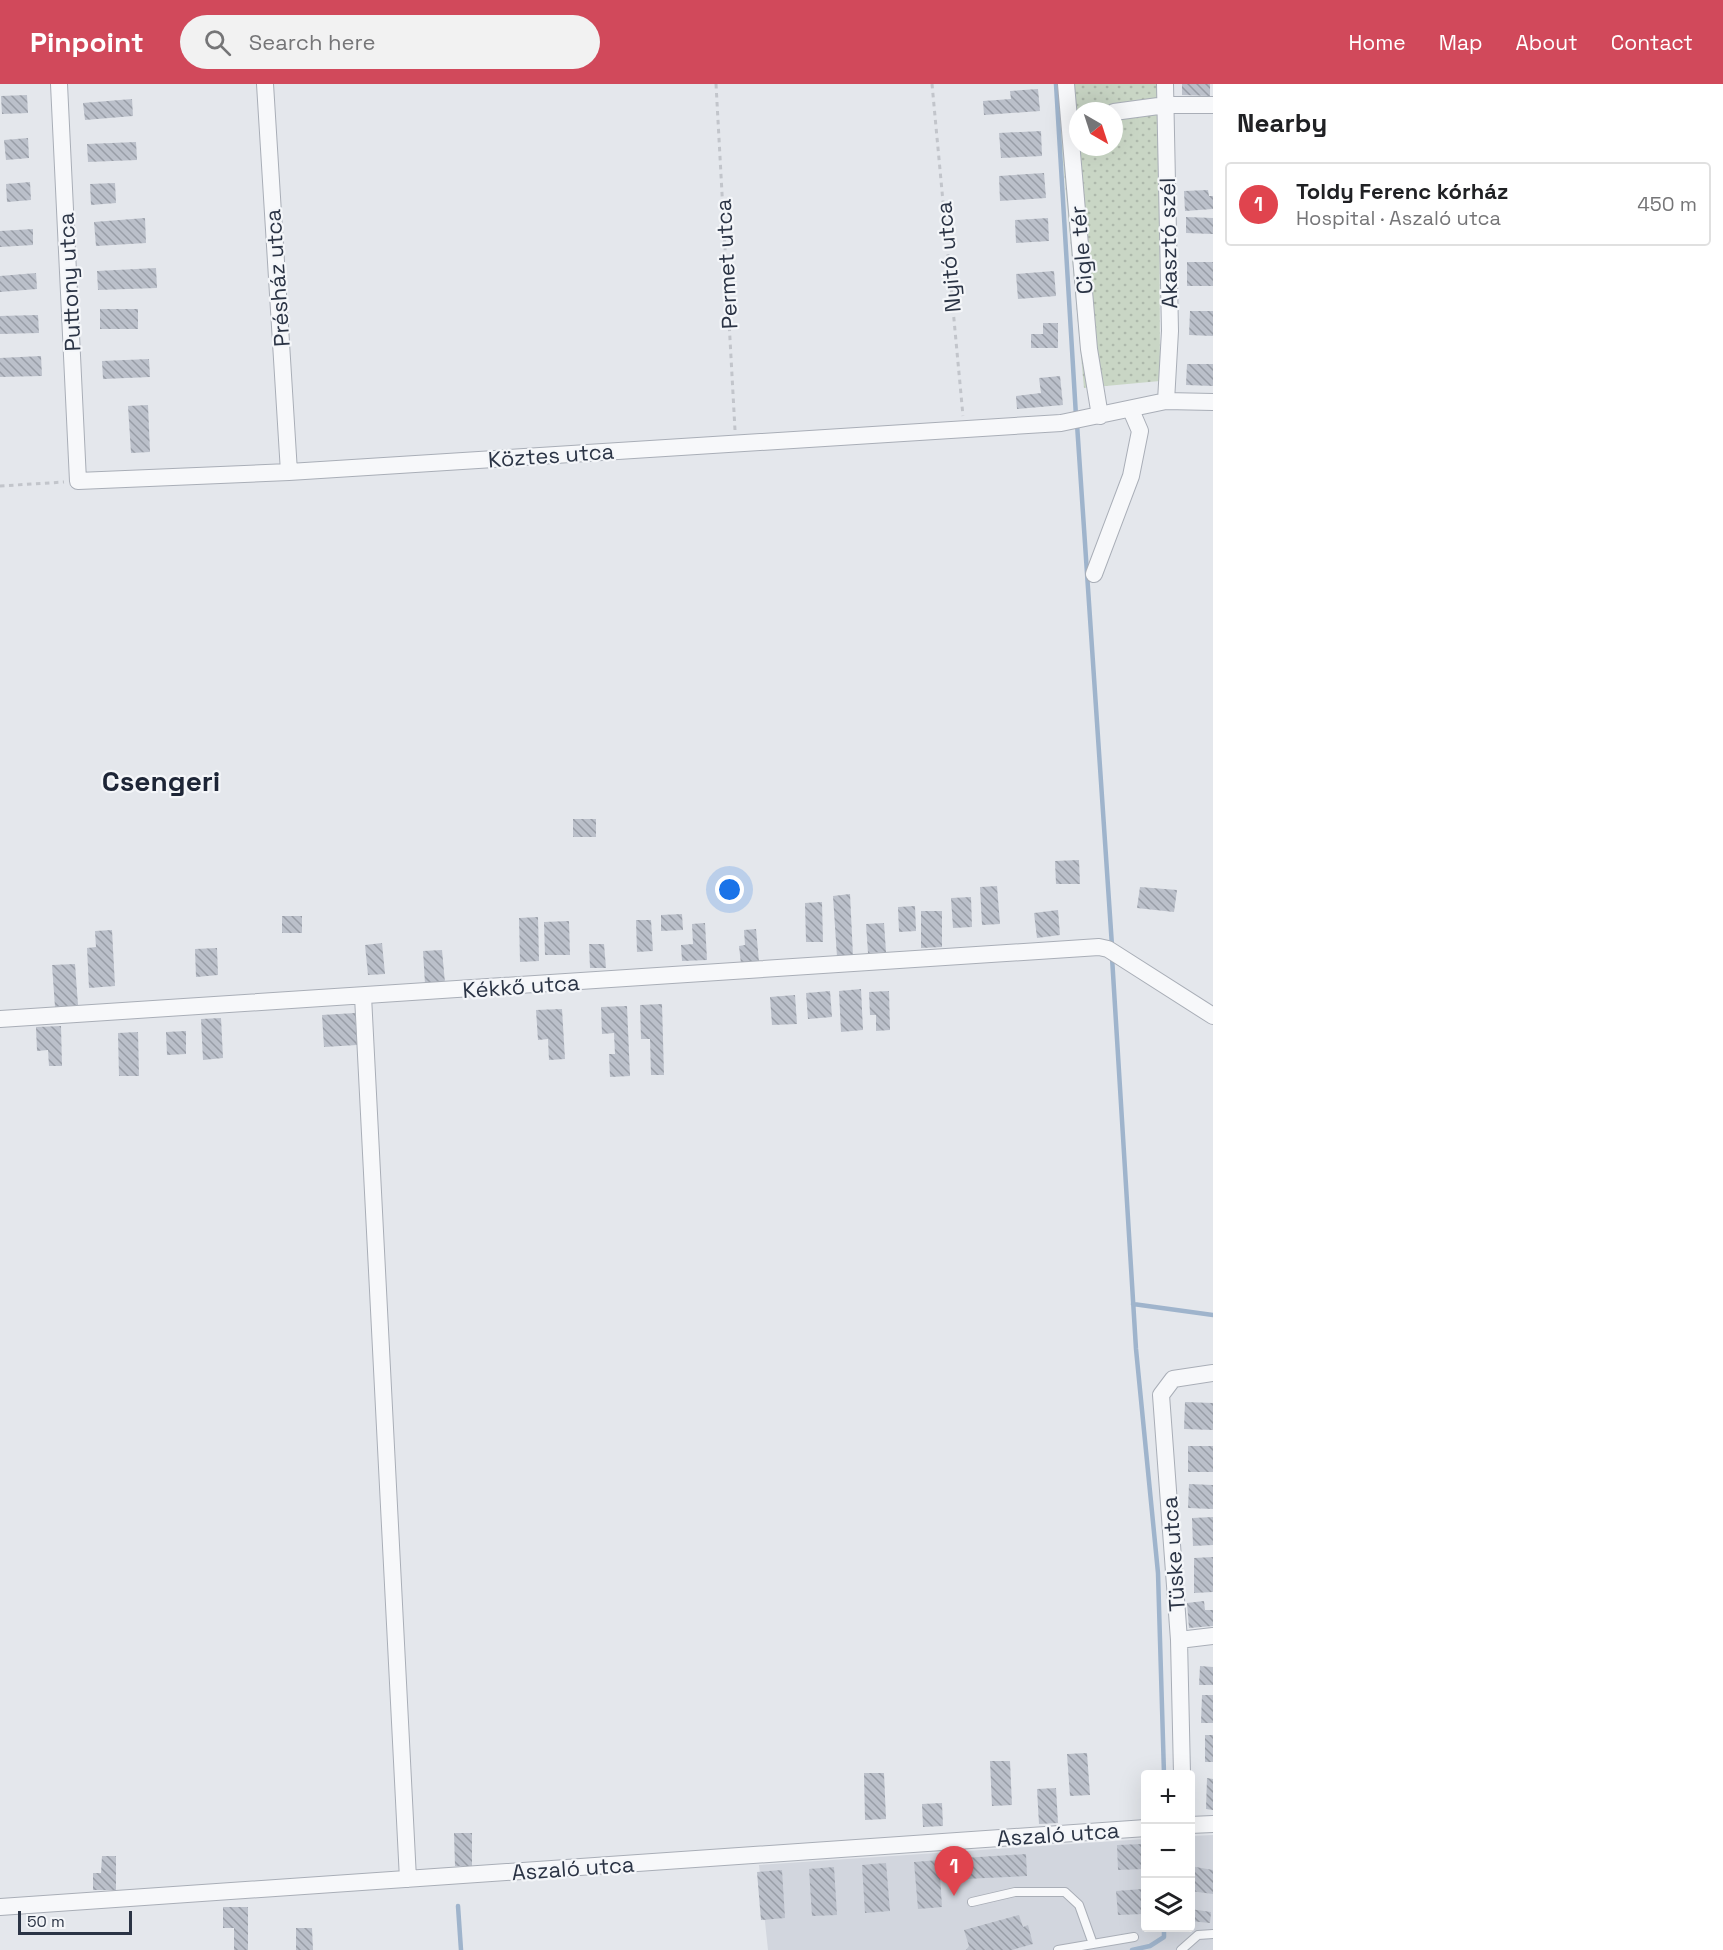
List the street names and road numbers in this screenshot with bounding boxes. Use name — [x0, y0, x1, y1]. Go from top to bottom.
street label: Akasztó szél — [1153, 177, 1183, 309]
street label: Permet utca — [709, 198, 743, 330]
street label: Nyitó utca — [929, 200, 967, 314]
street label: Cigle tér — [1063, 205, 1099, 295]
street label: Présház utca — [258, 208, 296, 348]
street label: Puttony utca — [51, 212, 87, 352]
street label: Köztes utca — [487, 437, 615, 473]
street label: Kékkő utca — [461, 968, 581, 1004]
street label: Tüske utca — [1155, 1495, 1191, 1612]
street label: Aszaló utca — [996, 1816, 1121, 1852]
street label: Aszaló utca — [511, 1850, 636, 1886]

